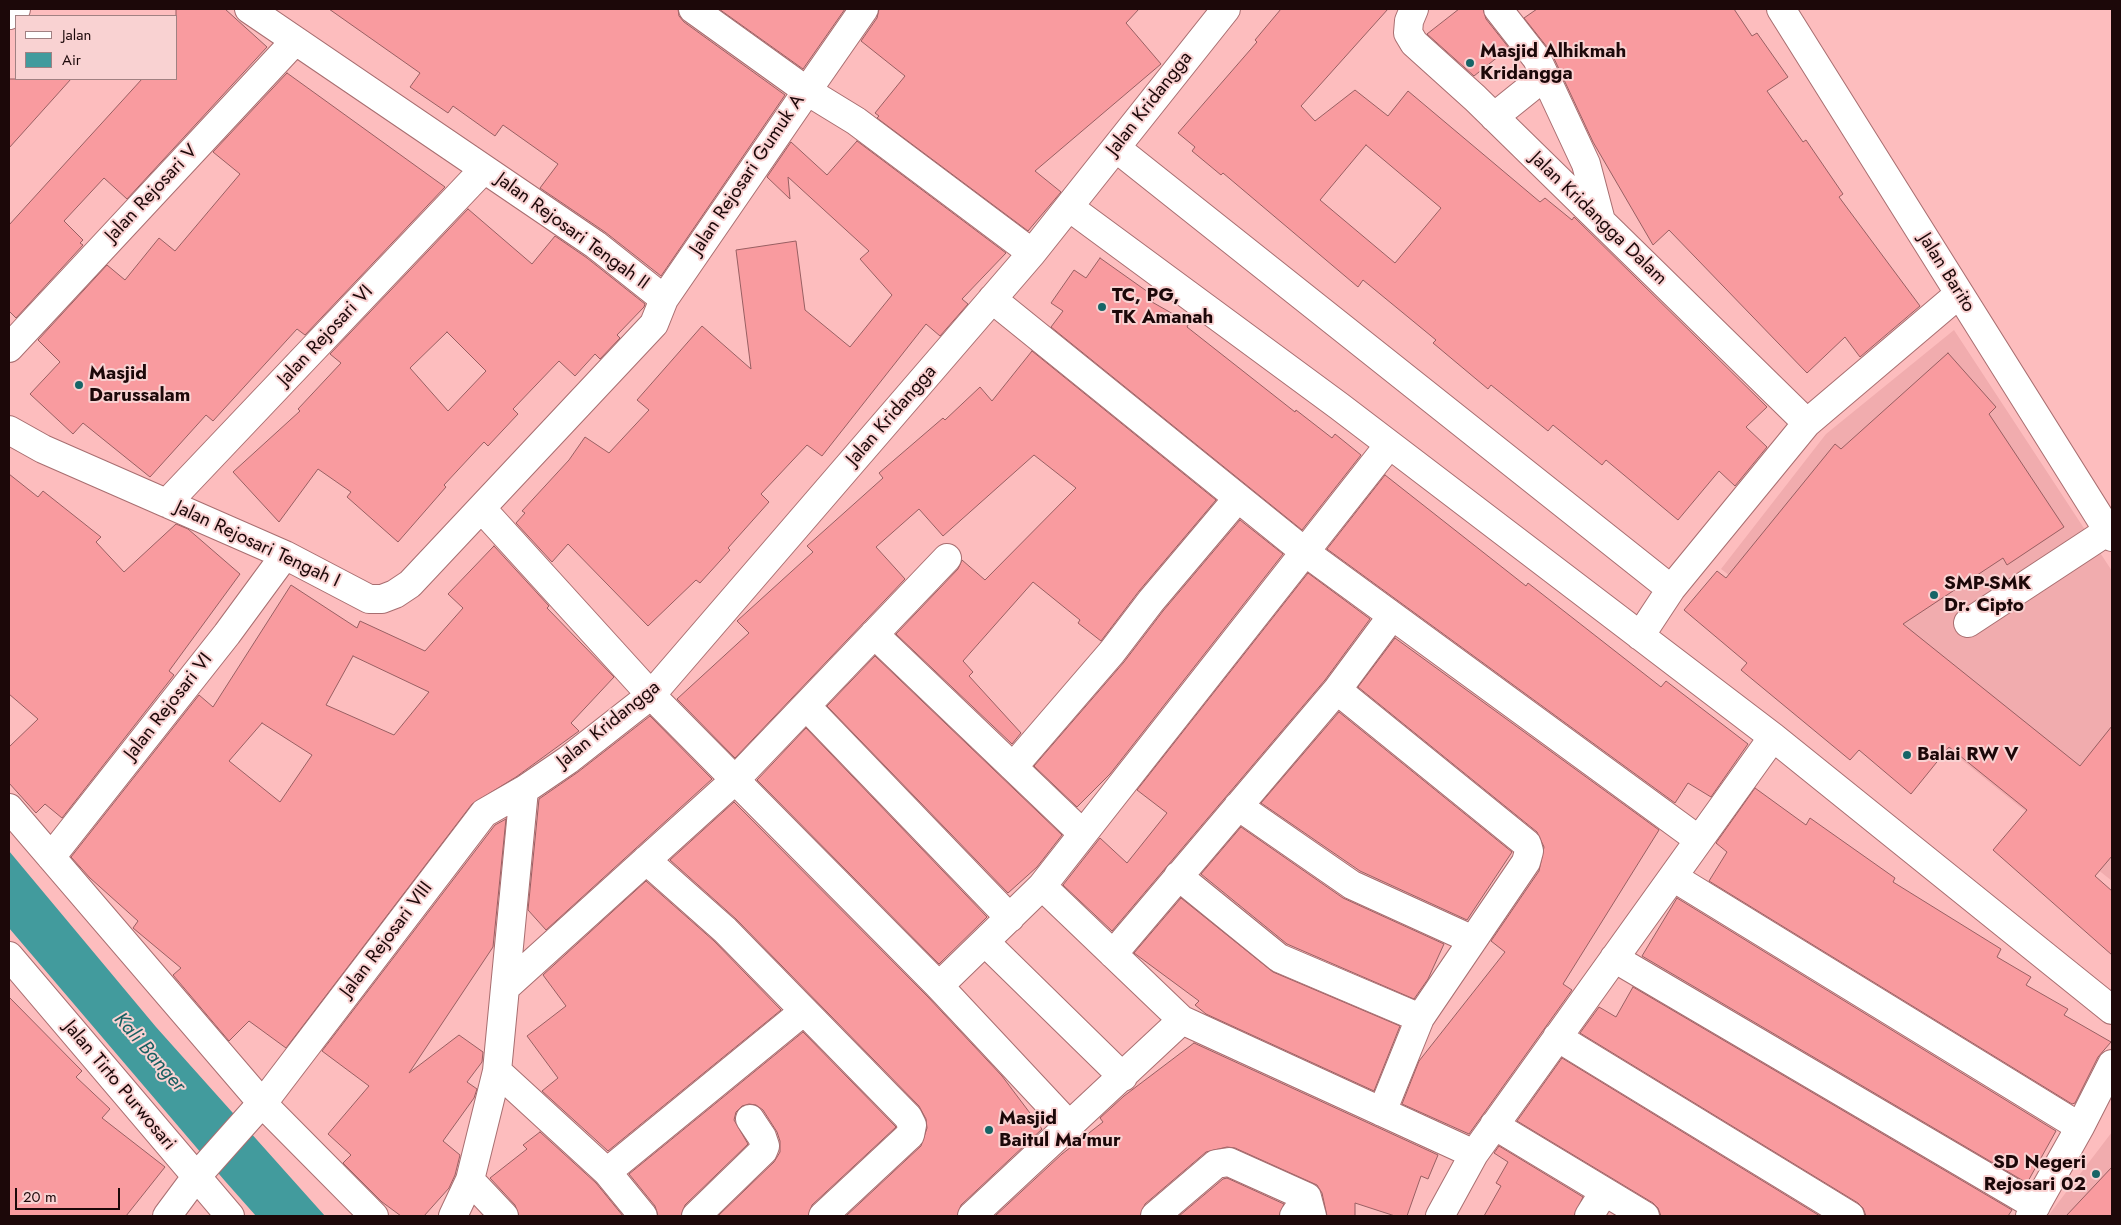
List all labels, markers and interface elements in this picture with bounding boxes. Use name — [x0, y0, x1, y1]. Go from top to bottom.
legend — [15, 15, 178, 80]
text: Jalan — [62, 24, 91, 46]
place label: Masjid Alhikmah Kridangga — [1480, 41, 1626, 85]
street label: Jalan Kridangga — [1102, 47, 1198, 161]
text: Air — [62, 49, 81, 71]
marker: Masjid Alhikmah Kridangga — [1464, 57, 1476, 69]
street label: Jalan Rejosari Gumuk A — [686, 90, 810, 260]
street label: Jalan Rejosari V — [101, 141, 203, 247]
street label: Jalan Kridangga Dalam — [1525, 148, 1671, 290]
street label: Jalan Rejosari Tengah II — [491, 169, 653, 295]
street label: Jalan Barito — [1913, 229, 1979, 317]
street label: Jalan Rejosari VI — [273, 281, 379, 391]
place label: TC, PG, TK Amanah — [1112, 285, 1213, 329]
marker: TC, PG, TK Amanah — [1096, 301, 1108, 313]
street label: Jalan Kridangga — [842, 361, 942, 471]
place label: Masjid Darussalam — [89, 363, 190, 407]
marker: Masjid Darussalam — [73, 379, 85, 391]
street label: Jalan Rejosari Tengah I — [171, 497, 343, 593]
place label: SMP-SMK Dr. Cipto — [1944, 573, 2031, 617]
marker: SMP-SMK Dr. Cipto — [1928, 589, 1940, 601]
street label: Jalan Rejosari VI — [120, 649, 218, 765]
street label: Jalan Kridangga — [553, 677, 665, 773]
place label: Balai RW V — [1917, 744, 2018, 766]
marker: Balai RW V — [1901, 749, 1913, 761]
street label: Jalan Rejosari VIII — [336, 878, 438, 1002]
water label: Kali Banger — [108, 1008, 190, 1098]
street label: Jalan Tirto Purwosari — [58, 1017, 180, 1155]
place label: Masjid Baitul Ma'mur — [999, 1108, 1121, 1152]
marker: Masjid Baitul Ma'mur — [983, 1124, 995, 1136]
place label: SD Negeri Rejosari 02 — [1984, 1152, 2086, 1196]
marker: SD Negeri Rejosari 02 — [2090, 1168, 2102, 1180]
scale bar — [18, 1178, 122, 1210]
text: 20 m — [23, 1186, 57, 1208]

